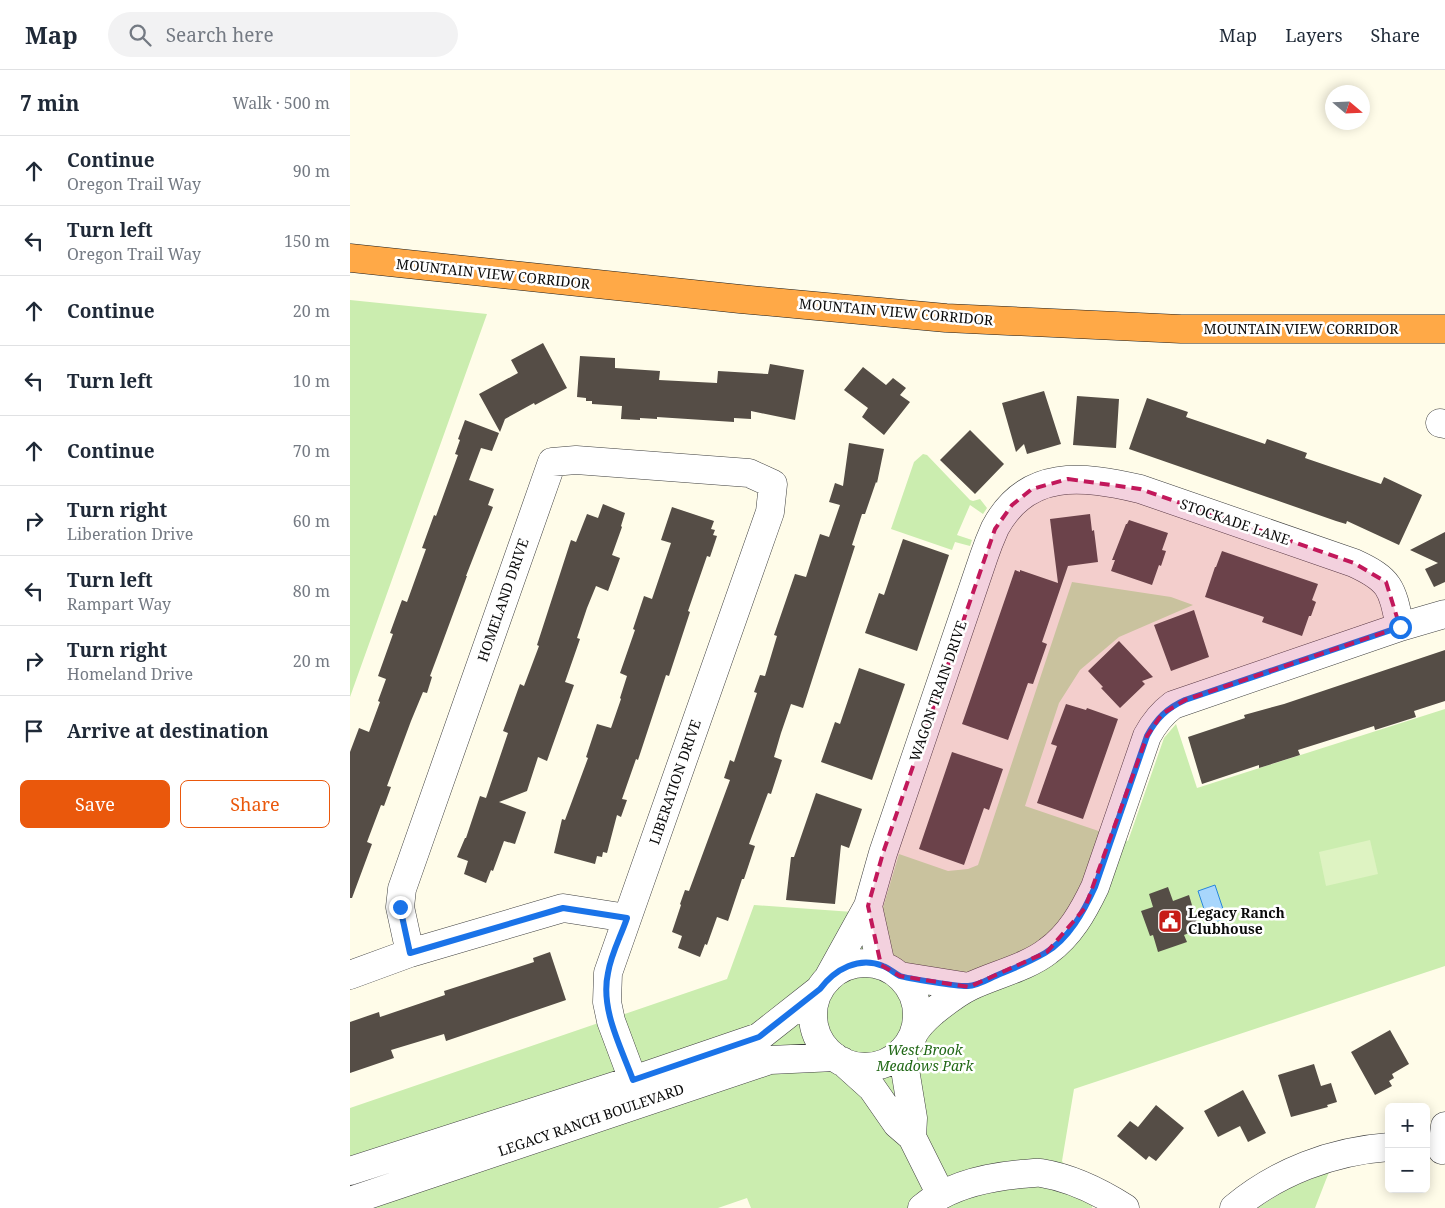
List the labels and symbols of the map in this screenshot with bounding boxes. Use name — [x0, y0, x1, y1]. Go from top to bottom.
north arrow — [1325, 85, 1370, 130]
street label: MOUNTAIN VIEW CORRIDOR — [395, 254, 592, 293]
street label: MOUNTAIN VIEW CORRIDOR — [798, 294, 995, 330]
street label: MOUNTAIN VIEW CORRIDOR — [1204, 319, 1399, 338]
street label: STOCKADE LANE — [1178, 494, 1293, 549]
street label: HOMELAND DRIVE — [473, 535, 533, 664]
route start — [1389, 616, 1412, 639]
street label: WAGON TRAIN DRIVE — [904, 618, 971, 764]
street label: LIBERATION DRIVE — [644, 717, 705, 847]
route end — [389, 896, 412, 919]
place label: Legacy Ranch Clubhouse — [1188, 903, 1285, 938]
public building icon: Legacy Ranch Clubhouse — [1157, 908, 1183, 934]
park label: West Brook Meadows Park — [875, 1040, 975, 1075]
street label: LEGACY RANCH BOULEVARD — [495, 1079, 686, 1160]

